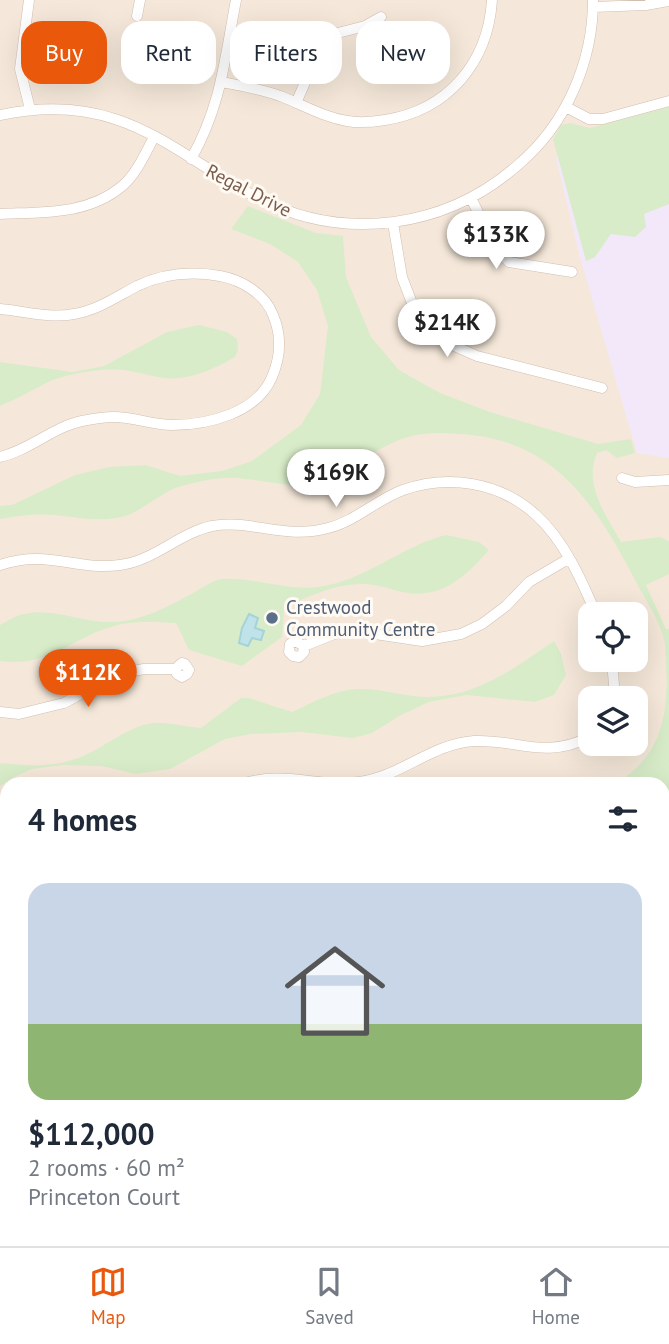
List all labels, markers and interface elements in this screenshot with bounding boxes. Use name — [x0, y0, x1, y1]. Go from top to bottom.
chip: Buy — [21, 21, 107, 84]
chip: Rent — [121, 21, 216, 84]
chip: Filters — [230, 21, 342, 84]
chip: New — [356, 21, 450, 84]
street label: Regal Drive — [202, 158, 296, 222]
pin: $133K — [447, 212, 545, 271]
text: $133K — [463, 219, 529, 248]
pin: $214K — [398, 300, 496, 359]
text: $214K — [414, 307, 480, 336]
pin: $169K — [287, 449, 385, 509]
text: $169K — [303, 457, 369, 486]
place label: Crestwood Community Centre — [286, 595, 435, 641]
map controls — [578, 602, 648, 756]
button: locate — [578, 602, 648, 672]
marker: Crestwood Community Centre — [264, 610, 280, 626]
pin: $112K — [39, 650, 137, 709]
text: $112K — [55, 657, 121, 686]
button: layers — [578, 686, 648, 756]
text: 4 homes — [28, 800, 137, 839]
icon: filters — [604, 800, 642, 838]
icon: home — [272, 928, 398, 1054]
text: $112,000 — [28, 1114, 155, 1153]
text: 2 rooms · 60 m² — [28, 1153, 185, 1182]
text: Princeton Court — [28, 1182, 180, 1211]
tab: Map — [89, 1263, 127, 1329]
tab: Saved — [305, 1263, 354, 1329]
tab: Home — [532, 1263, 580, 1329]

